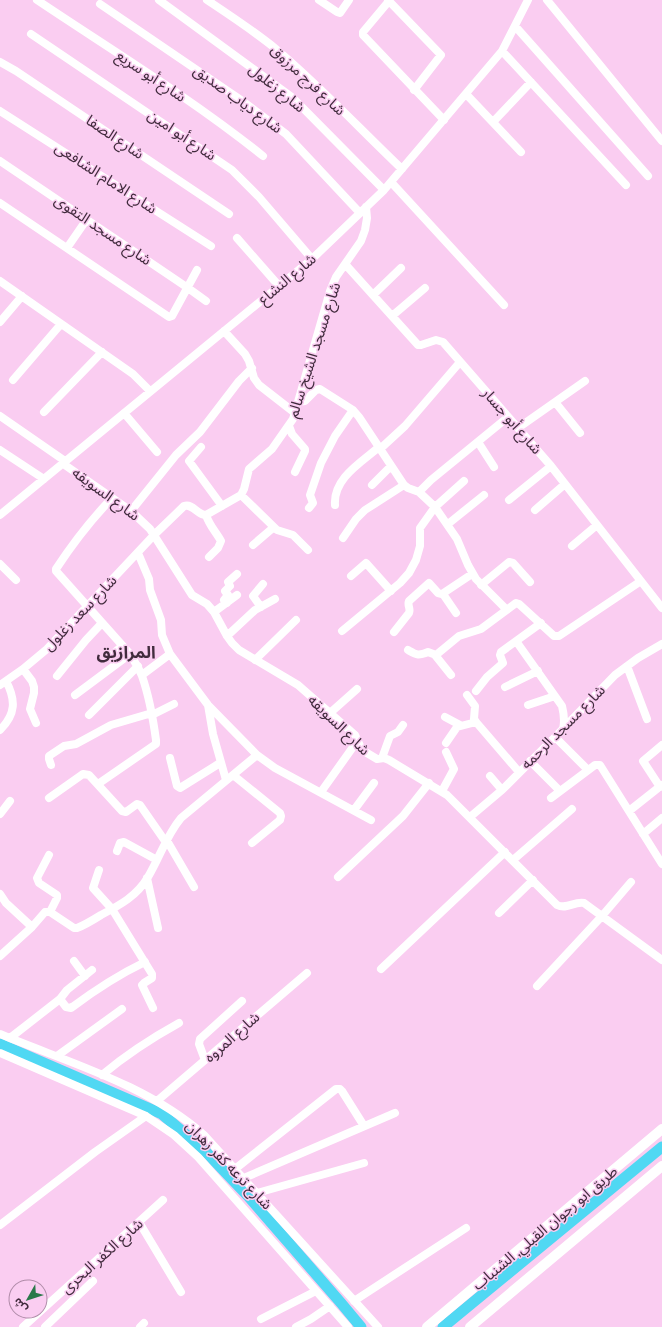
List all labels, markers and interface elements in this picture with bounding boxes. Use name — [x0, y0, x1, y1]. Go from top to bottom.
street label: شارع فرج مرزوق — [265, 41, 349, 122]
street label: شارع أبو سريع — [111, 46, 190, 109]
street label: شارع زغلول — [243, 60, 309, 119]
street label: شارع دياب صديق — [188, 61, 286, 140]
street label: شارع أبو امين — [143, 106, 220, 167]
street label: شارع الصفا — [81, 111, 148, 166]
street label: شارع الامام الشافعى — [50, 138, 161, 220]
street label: شارع مسجد التقوى — [49, 191, 155, 272]
street label: شارع النشاع — [254, 249, 322, 311]
street label: شارع مسجد الشيخ سالم — [284, 280, 347, 421]
street label: شارع أبو جسار — [475, 383, 546, 460]
street label: شارع السويقه — [67, 463, 143, 527]
street label: شارع سعد زغلول — [39, 571, 123, 657]
district label: المرازيق — [96, 642, 156, 663]
street label: شارع مسجد الرحمه — [517, 681, 611, 775]
street label: شارع السويقه — [302, 691, 374, 761]
street label: شارع المروه — [201, 1008, 266, 1068]
street label: شارع ترعه كفر زهران — [180, 1117, 276, 1215]
street label: طريق ابو رجوان القبلي, الشنباب — [469, 1162, 623, 1296]
street label: شارع الكفر البحرى — [57, 1214, 149, 1300]
north arrow — [8, 1279, 48, 1319]
text: ش — [10, 1295, 30, 1316]

